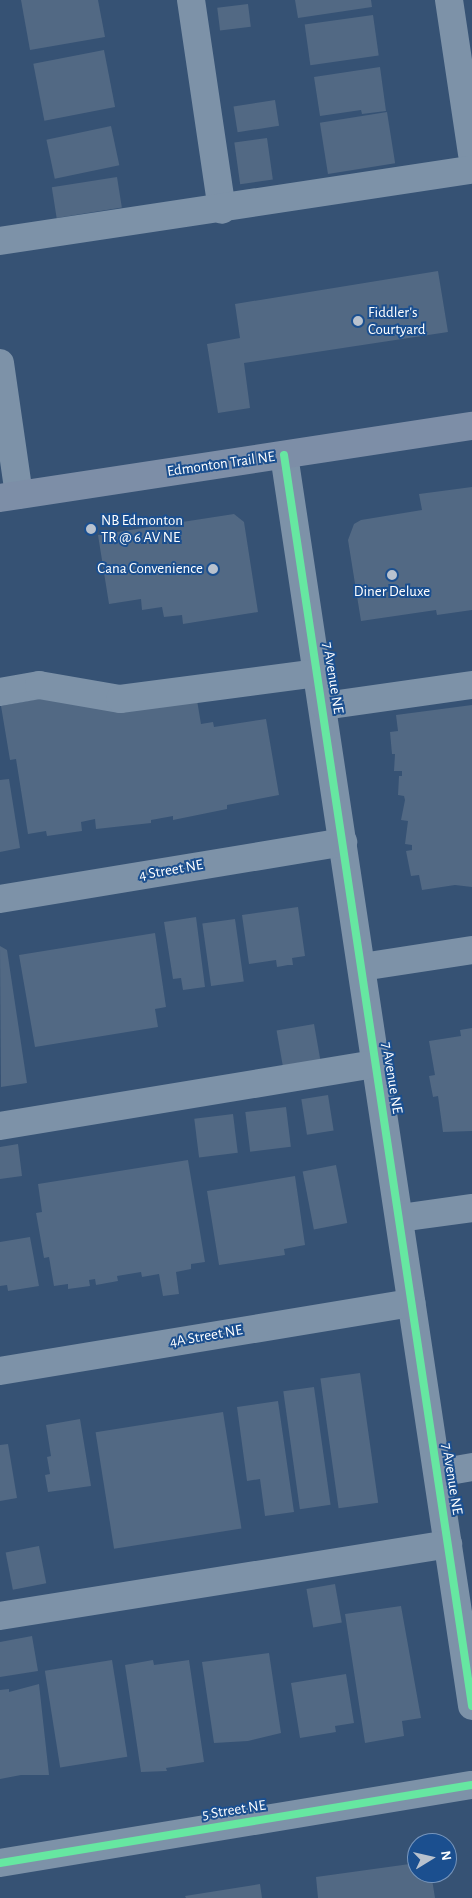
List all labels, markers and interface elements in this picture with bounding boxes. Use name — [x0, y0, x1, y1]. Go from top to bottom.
place label: Fiddler's Courtyard — [368, 303, 426, 338]
marker: Fiddler's Courtyard — [352, 315, 364, 327]
street label: Edmonton Trail NE — [166, 448, 276, 480]
place label: NB Edmonton TR @ 6 AV NE — [101, 511, 183, 546]
marker: NB Edmonton TR @ 6 AV NE — [85, 523, 97, 535]
place label: Cana Convenience — [97, 560, 203, 578]
marker: Cana Convenience — [207, 563, 219, 575]
marker: Diner Deluxe — [386, 569, 398, 581]
place label: Diner Deluxe — [354, 583, 430, 601]
street label: 7 Avenue NE — [318, 641, 348, 715]
street label: 4 Street NE — [137, 855, 205, 885]
street label: 7 Avenue NE — [377, 1041, 407, 1115]
street label: 4A Street NE — [168, 1321, 244, 1351]
street label: 7 Avenue NE — [437, 1442, 467, 1516]
street label: 5 Street NE — [201, 1796, 267, 1824]
north arrow — [407, 1833, 457, 1883]
text: N — [438, 1850, 454, 1862]

